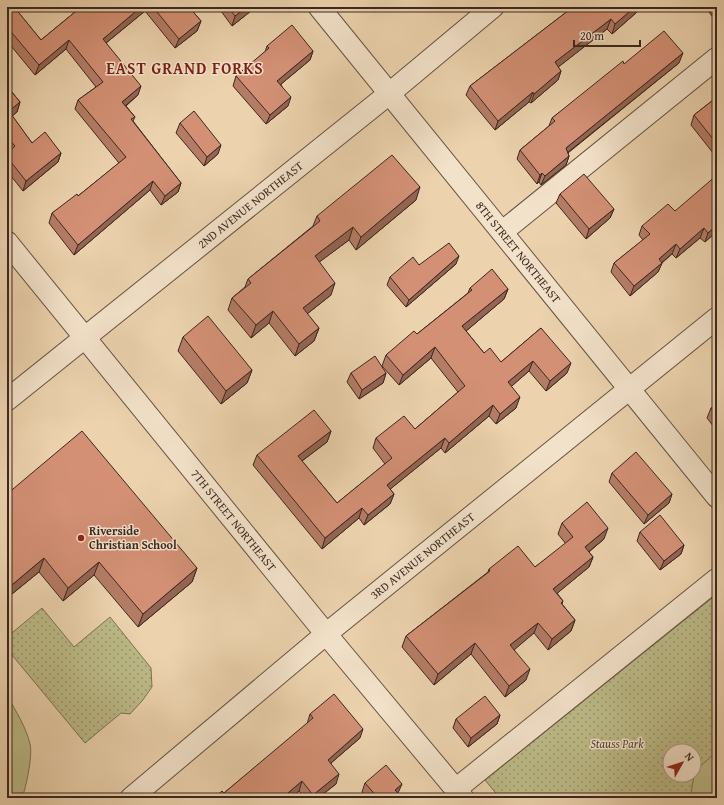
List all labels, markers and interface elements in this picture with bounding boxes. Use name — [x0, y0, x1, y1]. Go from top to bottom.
scale bar — [574, 22, 640, 48]
text: 20 m — [580, 27, 604, 44]
district label: EAST GRAND FORKS — [106, 56, 264, 80]
street label: 2ND AVENUE NORTHEAST — [194, 157, 307, 252]
street label: 8TH STREET NORTHEAST — [472, 197, 565, 307]
street label: 7TH STREET NORTHEAST — [187, 466, 281, 575]
street label: 3RD AVENUE NORTHEAST — [366, 508, 478, 603]
place label: Riverside Christian School — [89, 522, 177, 553]
marker: Riverside Christian School — [76, 533, 86, 543]
park label: Stauss Park — [590, 735, 644, 752]
north arrow — [662, 743, 702, 783]
text: N — [681, 749, 699, 765]

